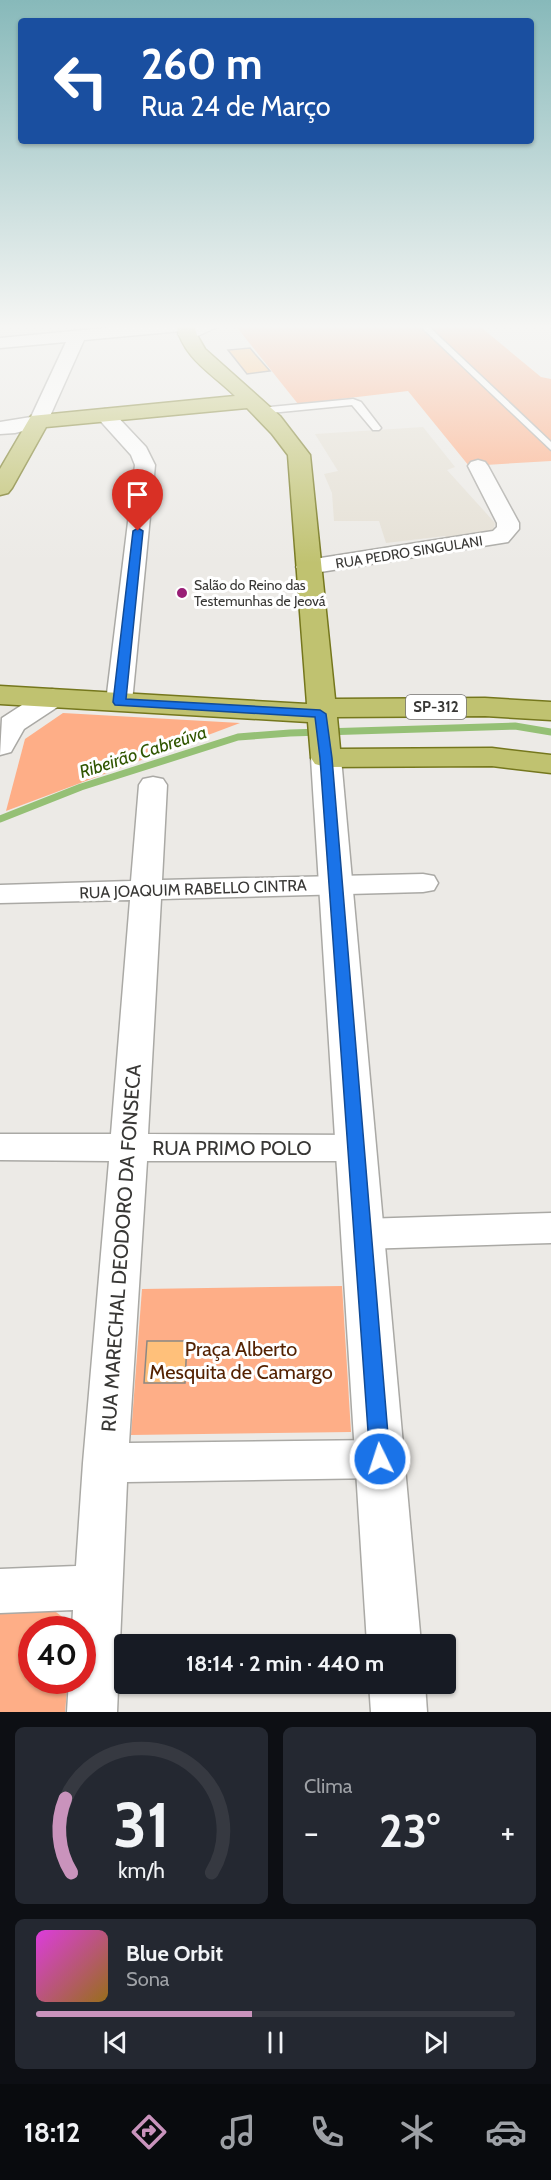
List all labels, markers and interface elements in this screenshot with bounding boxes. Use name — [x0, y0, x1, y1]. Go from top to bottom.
text: 260 m — [141, 38, 262, 90]
icon: left — [42, 42, 120, 120]
text: Rua 24 de Março — [141, 90, 331, 123]
pin — [112, 469, 163, 531]
icon: arrive — [121, 478, 154, 511]
street label: RUA PEDRO SINGULANI — [334, 531, 484, 573]
place label: Salão do Reino das Testemunhas de Jeová — [194, 576, 326, 610]
marker: Salão do Reino das Testemunhas de Jeová — [175, 586, 189, 600]
road number: SP-312 — [406, 695, 466, 719]
water label: Ribeirão Cabreúva — [77, 721, 209, 783]
street label: RUA JOAQUIM RABELLO CINTRA — [79, 876, 307, 902]
street label: RUA MARECHAL DEODORO DA FONSECA — [96, 1063, 146, 1433]
street label: RUA PRIMO POLO — [152, 1136, 312, 1160]
park label: Praça Alberto Mesquita de Camargo — [149, 1337, 333, 1384]
position arrow — [348, 1427, 412, 1491]
speed limit sign: 40 — [18, 1616, 96, 1694]
text: 18:14 · 2 min · 440 m — [186, 1650, 384, 1677]
text: Clima — [304, 1774, 352, 1798]
text: 31 — [113, 1787, 170, 1863]
text: 23° — [379, 1804, 440, 1858]
text: − — [304, 1812, 319, 1852]
text: + — [500, 1812, 515, 1852]
text: km/h — [118, 1857, 165, 1883]
text: Blue Orbit — [126, 1940, 223, 1967]
text: Sona — [126, 1967, 169, 1991]
icon: previous — [99, 2026, 132, 2059]
icon: pause — [259, 2026, 292, 2059]
icon: next — [419, 2026, 452, 2059]
icon: directions — [128, 2111, 170, 2153]
icon: music — [217, 2111, 259, 2153]
icon: phone — [306, 2111, 348, 2153]
icon: climate — [396, 2111, 438, 2153]
icon: car — [485, 2111, 527, 2153]
text: 18:12 — [24, 2116, 80, 2149]

